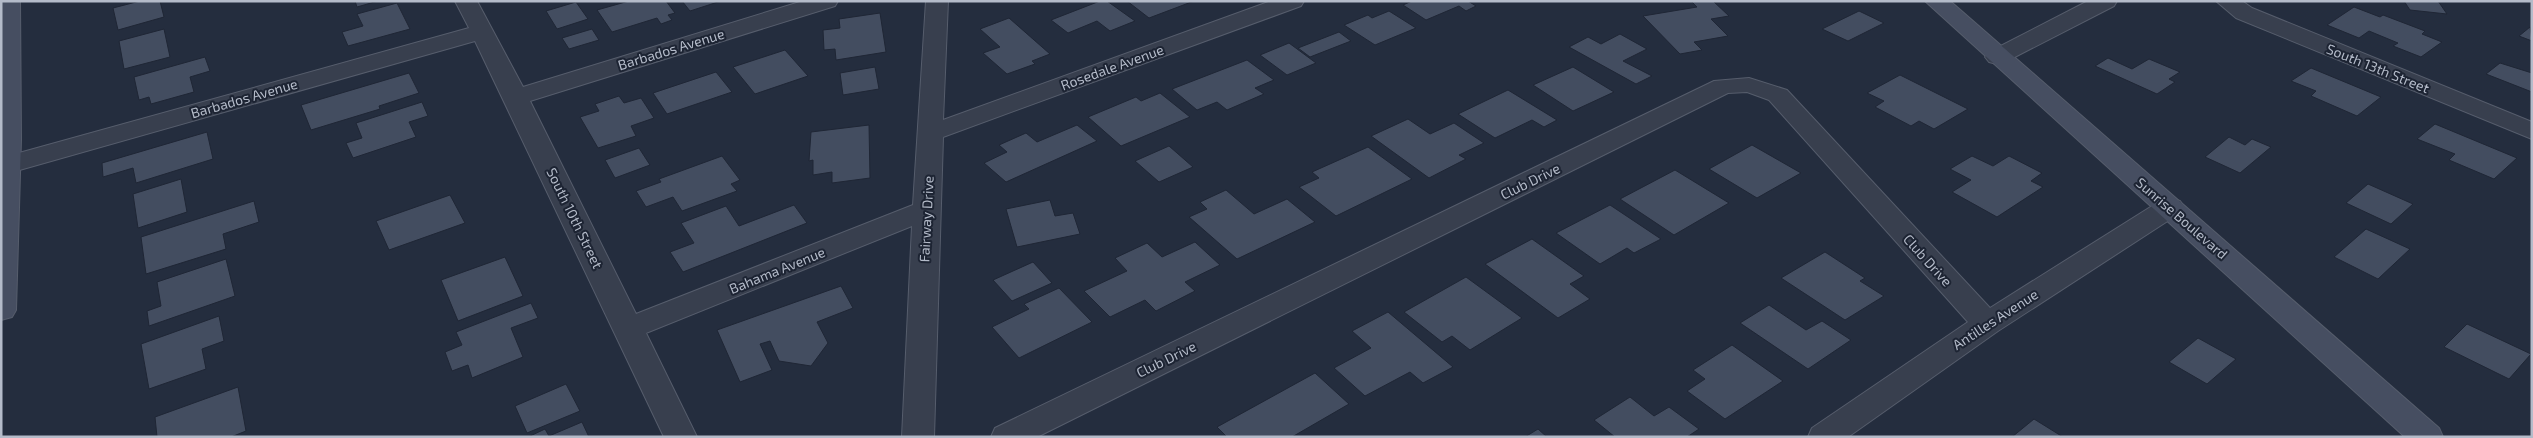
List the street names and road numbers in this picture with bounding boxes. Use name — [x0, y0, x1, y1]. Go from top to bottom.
street label: Barbados Avenue — [616, 25, 726, 73]
street label: South 13th Street — [2324, 40, 2432, 96]
street label: Rosedale Avenue — [1058, 41, 1166, 93]
street label: Barbados Avenue — [189, 75, 299, 121]
street label: Club Drive — [1497, 159, 1563, 203]
street label: South 10th Street — [543, 165, 607, 271]
street label: Sunrise Boulevard — [2133, 174, 2231, 262]
street label: Fairway Drive — [915, 175, 937, 263]
street label: Club Drive — [1900, 230, 1956, 290]
street label: Bahama Avenue — [727, 243, 827, 297]
street label: Antilles Avenue — [1949, 285, 2041, 353]
street label: Club Drive — [1133, 337, 1199, 381]

